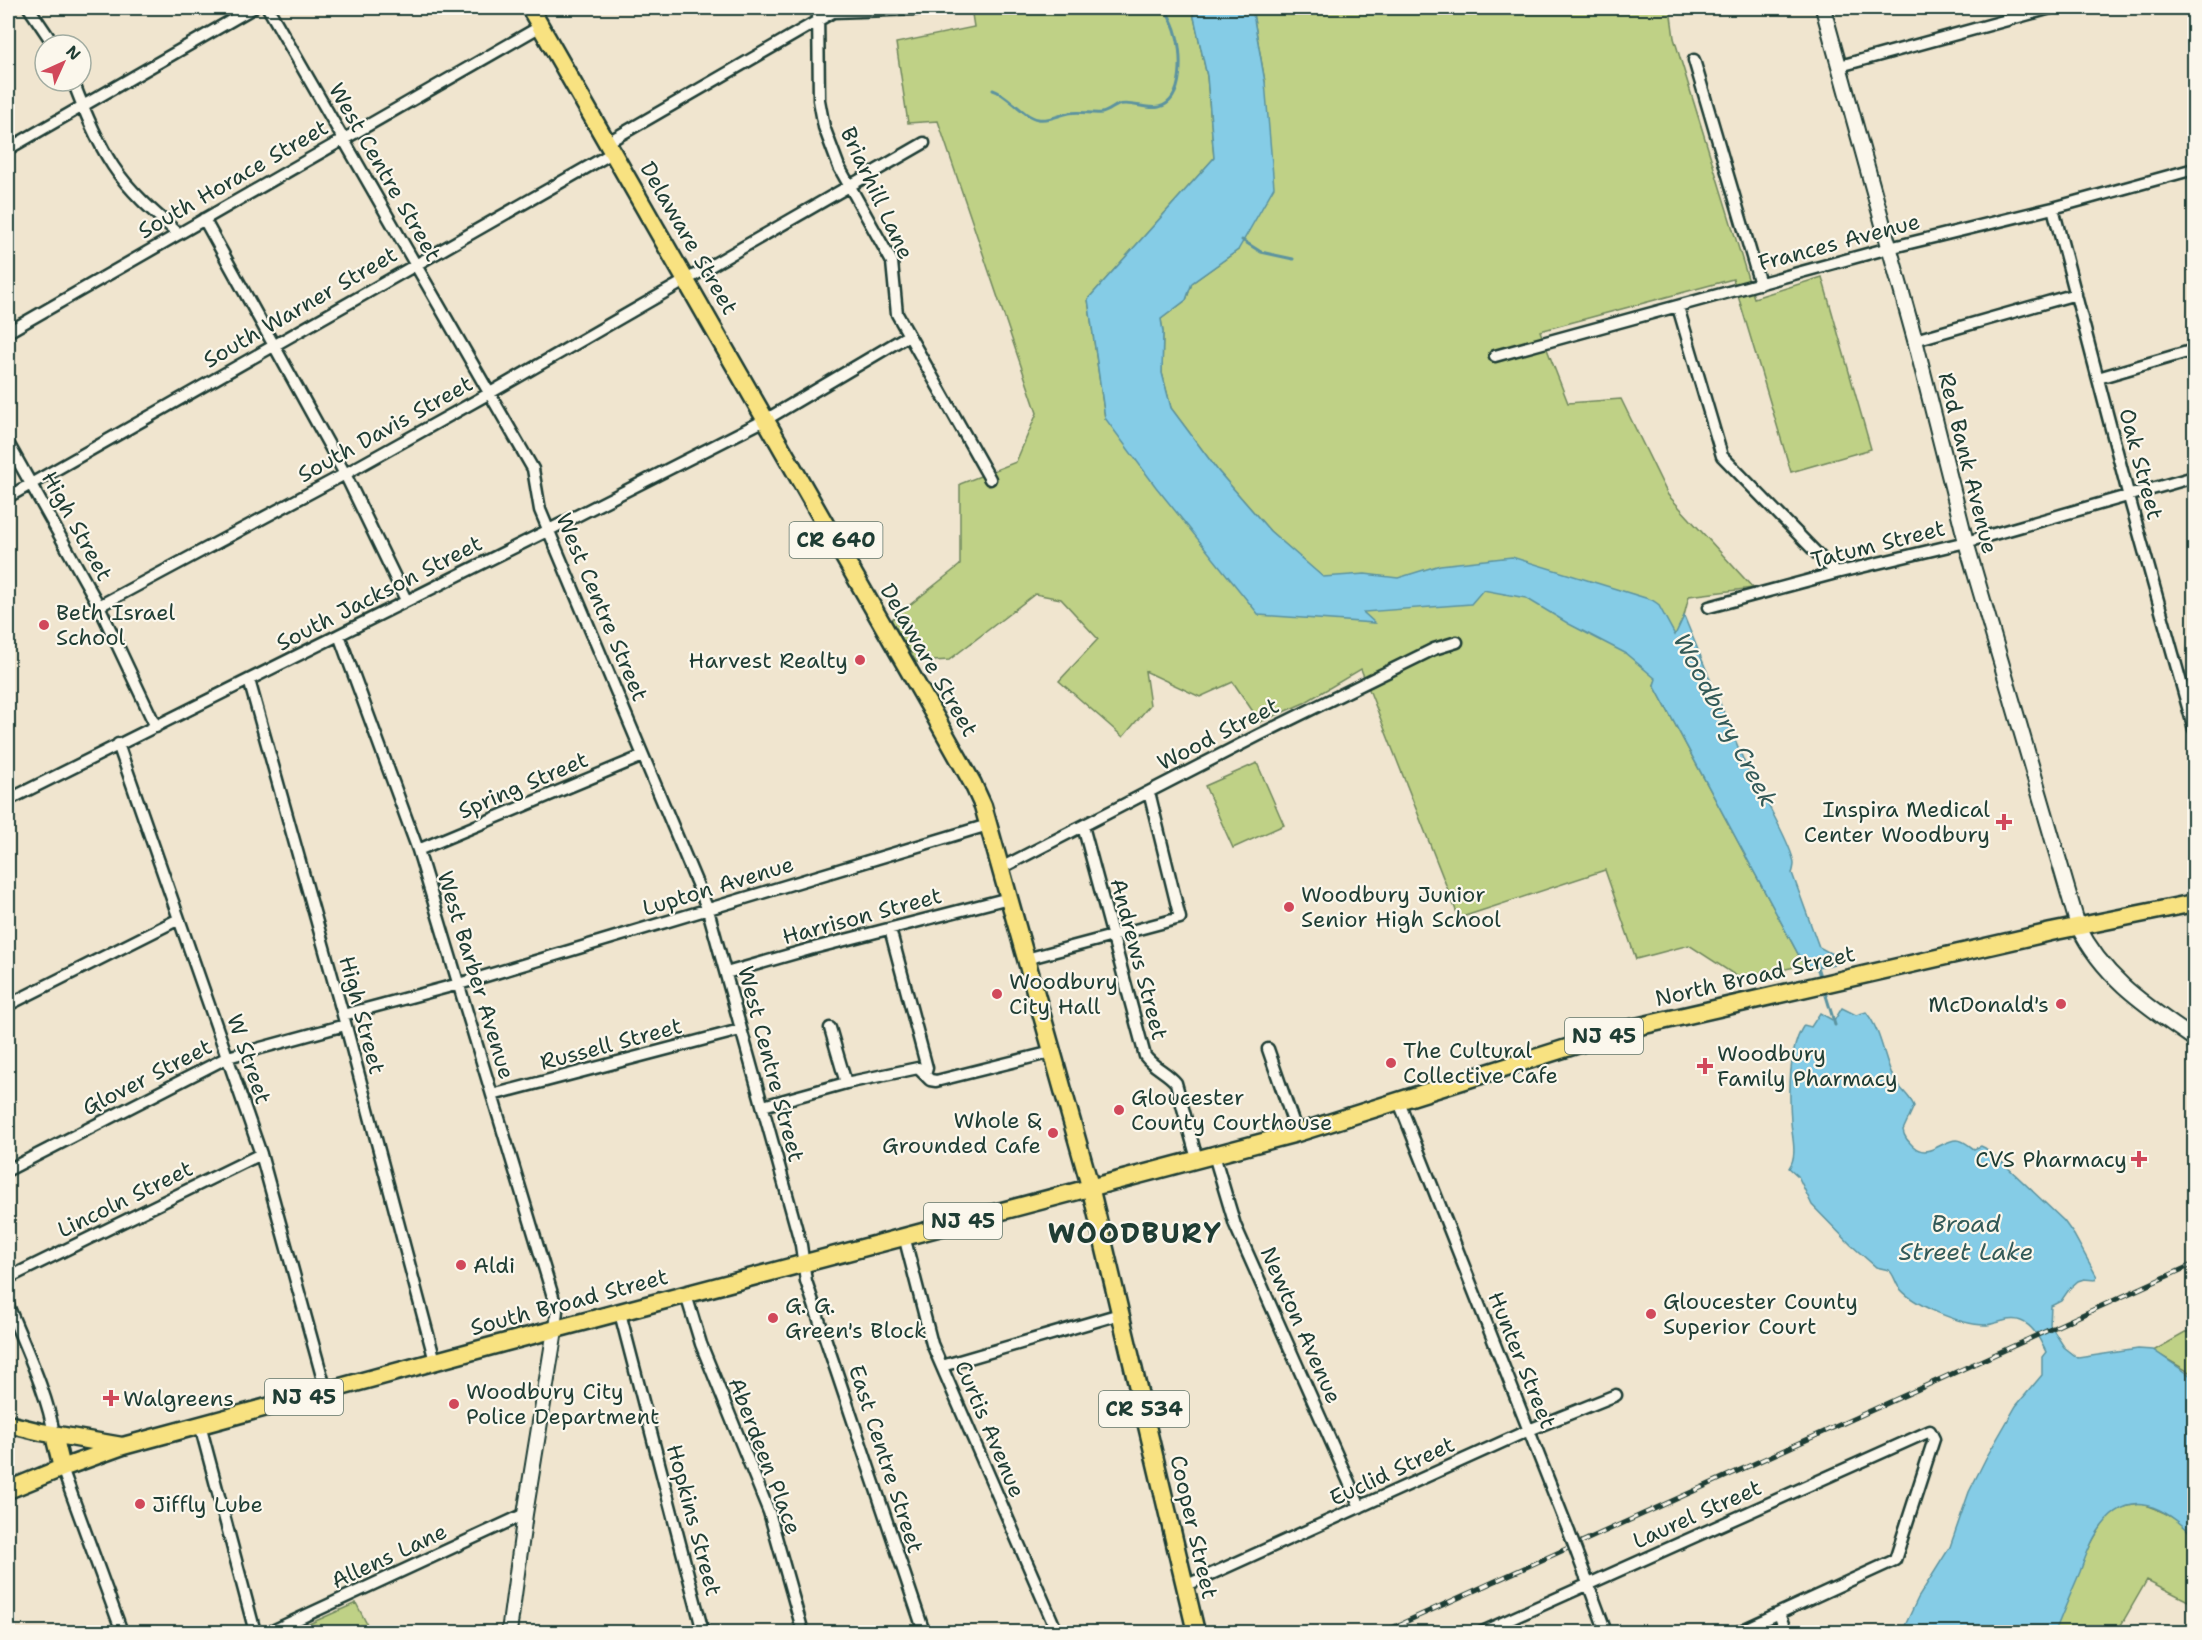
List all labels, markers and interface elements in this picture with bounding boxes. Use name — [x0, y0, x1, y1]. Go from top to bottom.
north arrow — [33, 33, 93, 93]
text: N — [61, 41, 85, 65]
street label: West Centre Street — [322, 77, 448, 267]
street label: South Horace Street — [133, 113, 333, 245]
street label: Briarhill Lane — [834, 122, 920, 264]
street label: Delaware Street — [633, 156, 745, 320]
street label: Frances Avenue — [1755, 206, 1923, 278]
street label: South Warner Street — [198, 240, 402, 374]
street label: South Davis Street — [292, 369, 478, 489]
street label: Red Bank Avenue — [1931, 369, 2005, 557]
street label: Oak Street — [2112, 405, 2170, 523]
street label: High Street — [35, 466, 119, 586]
street label: West Centre Street — [549, 508, 655, 706]
street label: Tatum Street — [1808, 513, 1948, 575]
road number: CR 640 — [790, 522, 882, 558]
street label: South Jackson Street — [271, 528, 487, 658]
street label: Delaware Street — [873, 578, 985, 742]
place label: Beth Israel School — [56, 598, 175, 652]
marker: Beth Israel School — [37, 618, 51, 632]
water label: Woodbury Creek — [1666, 627, 1784, 813]
place label: Harvest Realty — [689, 646, 848, 675]
marker: Harvest Realty — [853, 653, 867, 667]
street label: Wood Street — [1152, 691, 1284, 777]
street label: Spring Street — [454, 745, 592, 825]
place label: Inspira Medical Center Woodbury — [1804, 795, 1990, 849]
marker: Inspira Medical Center Woodbury — [1995, 813, 2013, 831]
street label: Lupton Avenue — [639, 849, 797, 923]
street label: West Barber Avenue — [431, 867, 521, 1083]
street label: Andrews Street — [1103, 875, 1175, 1043]
place label: Woodbury Junior Senior High School — [1301, 880, 1501, 934]
street label: Harrison Street — [779, 881, 945, 951]
marker: Woodbury Junior Senior High School — [1282, 900, 1296, 914]
street label: North Broad Street — [1652, 939, 1858, 1013]
street label: High Street — [332, 953, 392, 1077]
street label: West Centre Street — [731, 963, 811, 1165]
place label: Woodbury City Hall — [1009, 967, 1118, 1021]
marker: Woodbury City Hall — [990, 987, 1004, 1001]
place label: McDonald's — [1928, 990, 2049, 1019]
marker: McDonald's — [2054, 997, 2068, 1011]
street label: W Street — [220, 1010, 278, 1108]
street label: Russell Street — [537, 1011, 685, 1077]
road number: NJ 45 — [1565, 1018, 1643, 1054]
street label: Glover Street — [77, 1032, 217, 1122]
place label: The Cultural Collective Cafe — [1403, 1036, 1558, 1090]
place label: Woodbury Family Pharmacy — [1717, 1039, 1898, 1093]
marker: The Cultural Collective Cafe — [1384, 1056, 1398, 1070]
marker: Woodbury Family Pharmacy — [1698, 1059, 1712, 1073]
place label: Gloucester County Courthouse — [1131, 1083, 1333, 1137]
marker: Gloucester County Courthouse — [1112, 1103, 1126, 1117]
place label: Whole & Grounded Cafe — [882, 1106, 1042, 1160]
marker: Whole & Grounded Cafe — [1046, 1126, 1060, 1140]
place label: CVS Pharmacy — [1975, 1145, 2127, 1174]
marker: CVS Pharmacy — [2132, 1152, 2146, 1166]
street label: Lincoln Street — [53, 1154, 197, 1244]
road number: NJ 45 — [924, 1203, 1002, 1239]
water label: Broad Street Lake — [1899, 1208, 2033, 1268]
district label: WOODBURY — [1048, 1214, 1222, 1252]
street label: Newton Avenue — [1253, 1242, 1349, 1408]
place label: Aldi — [473, 1251, 515, 1280]
marker: Aldi — [454, 1258, 468, 1272]
street label: South Broad Street — [467, 1262, 671, 1342]
street label: Hunter Street — [1481, 1287, 1563, 1433]
place label: Gloucester County Superior Court — [1663, 1287, 1858, 1341]
place label: G. G. Green's Block — [785, 1291, 927, 1345]
marker: Gloucester County Superior Court — [1644, 1307, 1658, 1321]
marker: G. G. Green's Block — [766, 1311, 780, 1325]
street label: Curtis Avenue — [948, 1356, 1032, 1502]
street label: East Centre Street — [842, 1361, 930, 1557]
street label: Aberdeen Place — [722, 1373, 808, 1539]
place label: Woodbury City Police Department — [466, 1377, 660, 1431]
road number: NJ 45 — [265, 1379, 343, 1415]
place label: Walgreens — [123, 1384, 234, 1413]
marker: Walgreens — [104, 1391, 118, 1405]
road number: CR 534 — [1099, 1391, 1189, 1427]
marker: Woodbury City Police Department — [447, 1397, 461, 1411]
street label: Euclid Street — [1325, 1429, 1459, 1513]
street label: Hopkins Street — [660, 1441, 728, 1599]
street label: Cooper Street — [1163, 1452, 1225, 1602]
street label: Laurel Street — [1628, 1473, 1766, 1555]
place label: Jiffly Lube — [152, 1490, 263, 1519]
marker: Jiffly Lube — [133, 1497, 147, 1511]
street label: Allens Lane — [327, 1517, 451, 1595]

